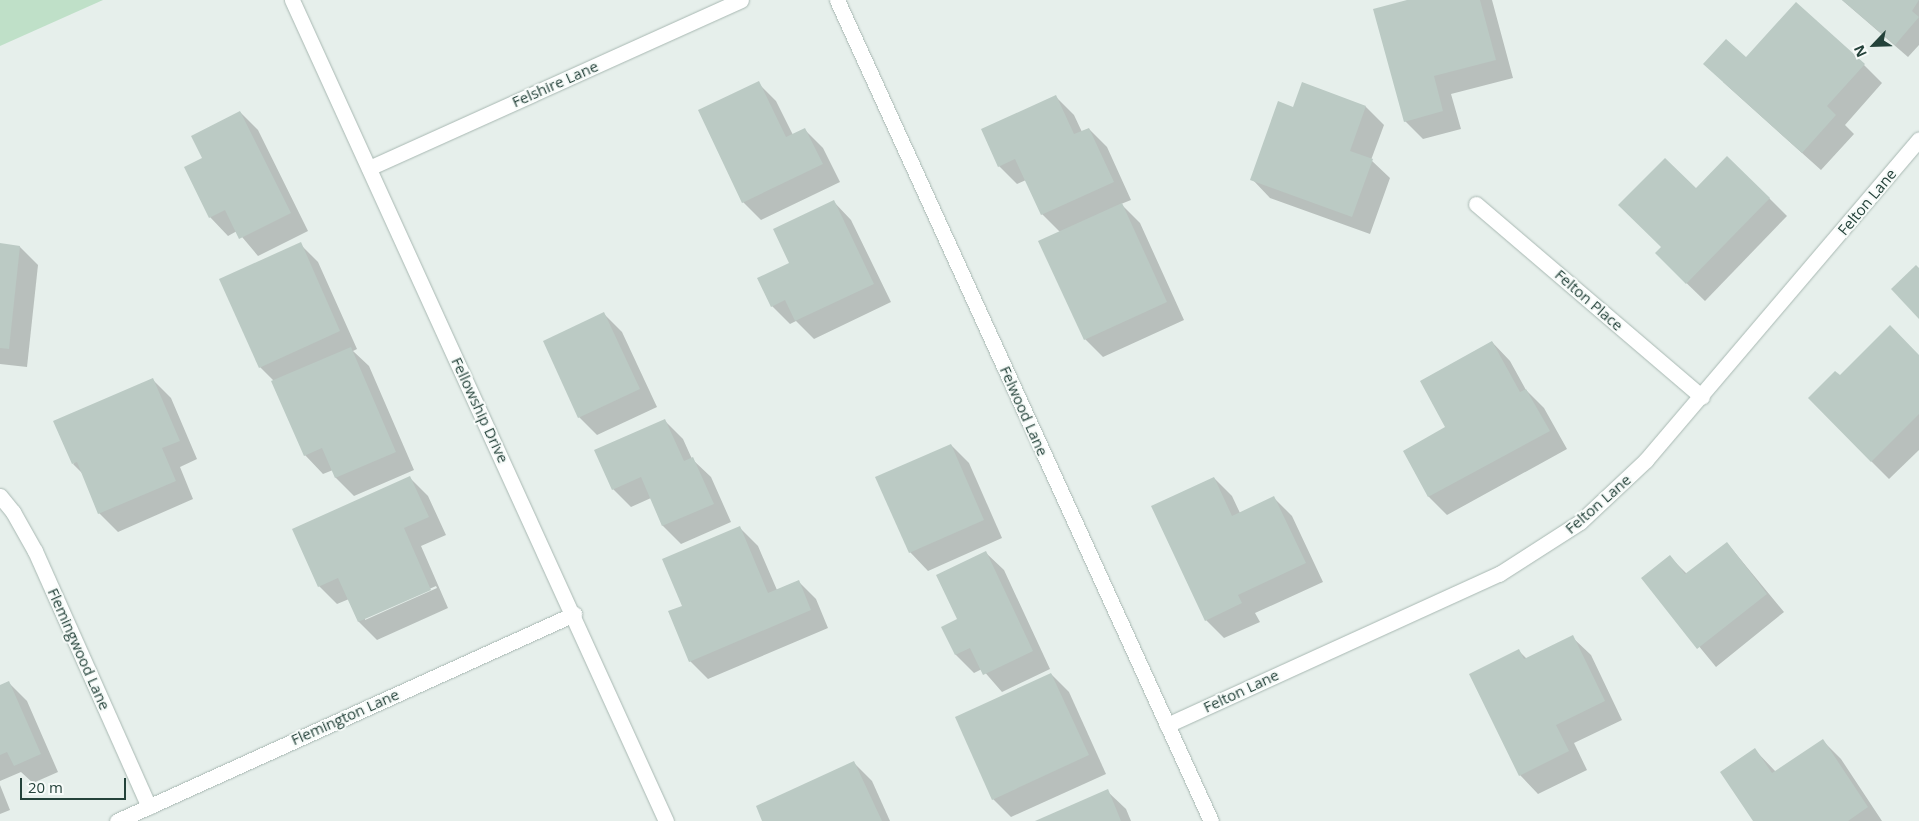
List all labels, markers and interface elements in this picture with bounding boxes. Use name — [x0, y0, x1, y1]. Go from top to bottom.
north arrow — [1849, 20, 1899, 70]
text: N — [1849, 42, 1871, 60]
street label: Felshire Lane — [509, 57, 601, 111]
street label: Felton Lane — [1834, 165, 1900, 239]
street label: Felton Place — [1551, 266, 1627, 334]
street label: Fellowship Drive — [448, 354, 512, 466]
street label: Felwood Lane — [996, 363, 1052, 459]
street label: Felton Lane — [1561, 471, 1635, 537]
street label: Flemingwood Lane — [44, 585, 114, 713]
street label: Felton Lane — [1200, 666, 1282, 716]
street label: Flemington Lane — [288, 685, 402, 749]
scale bar — [22, 768, 129, 800]
text: 20 m — [28, 777, 63, 797]

